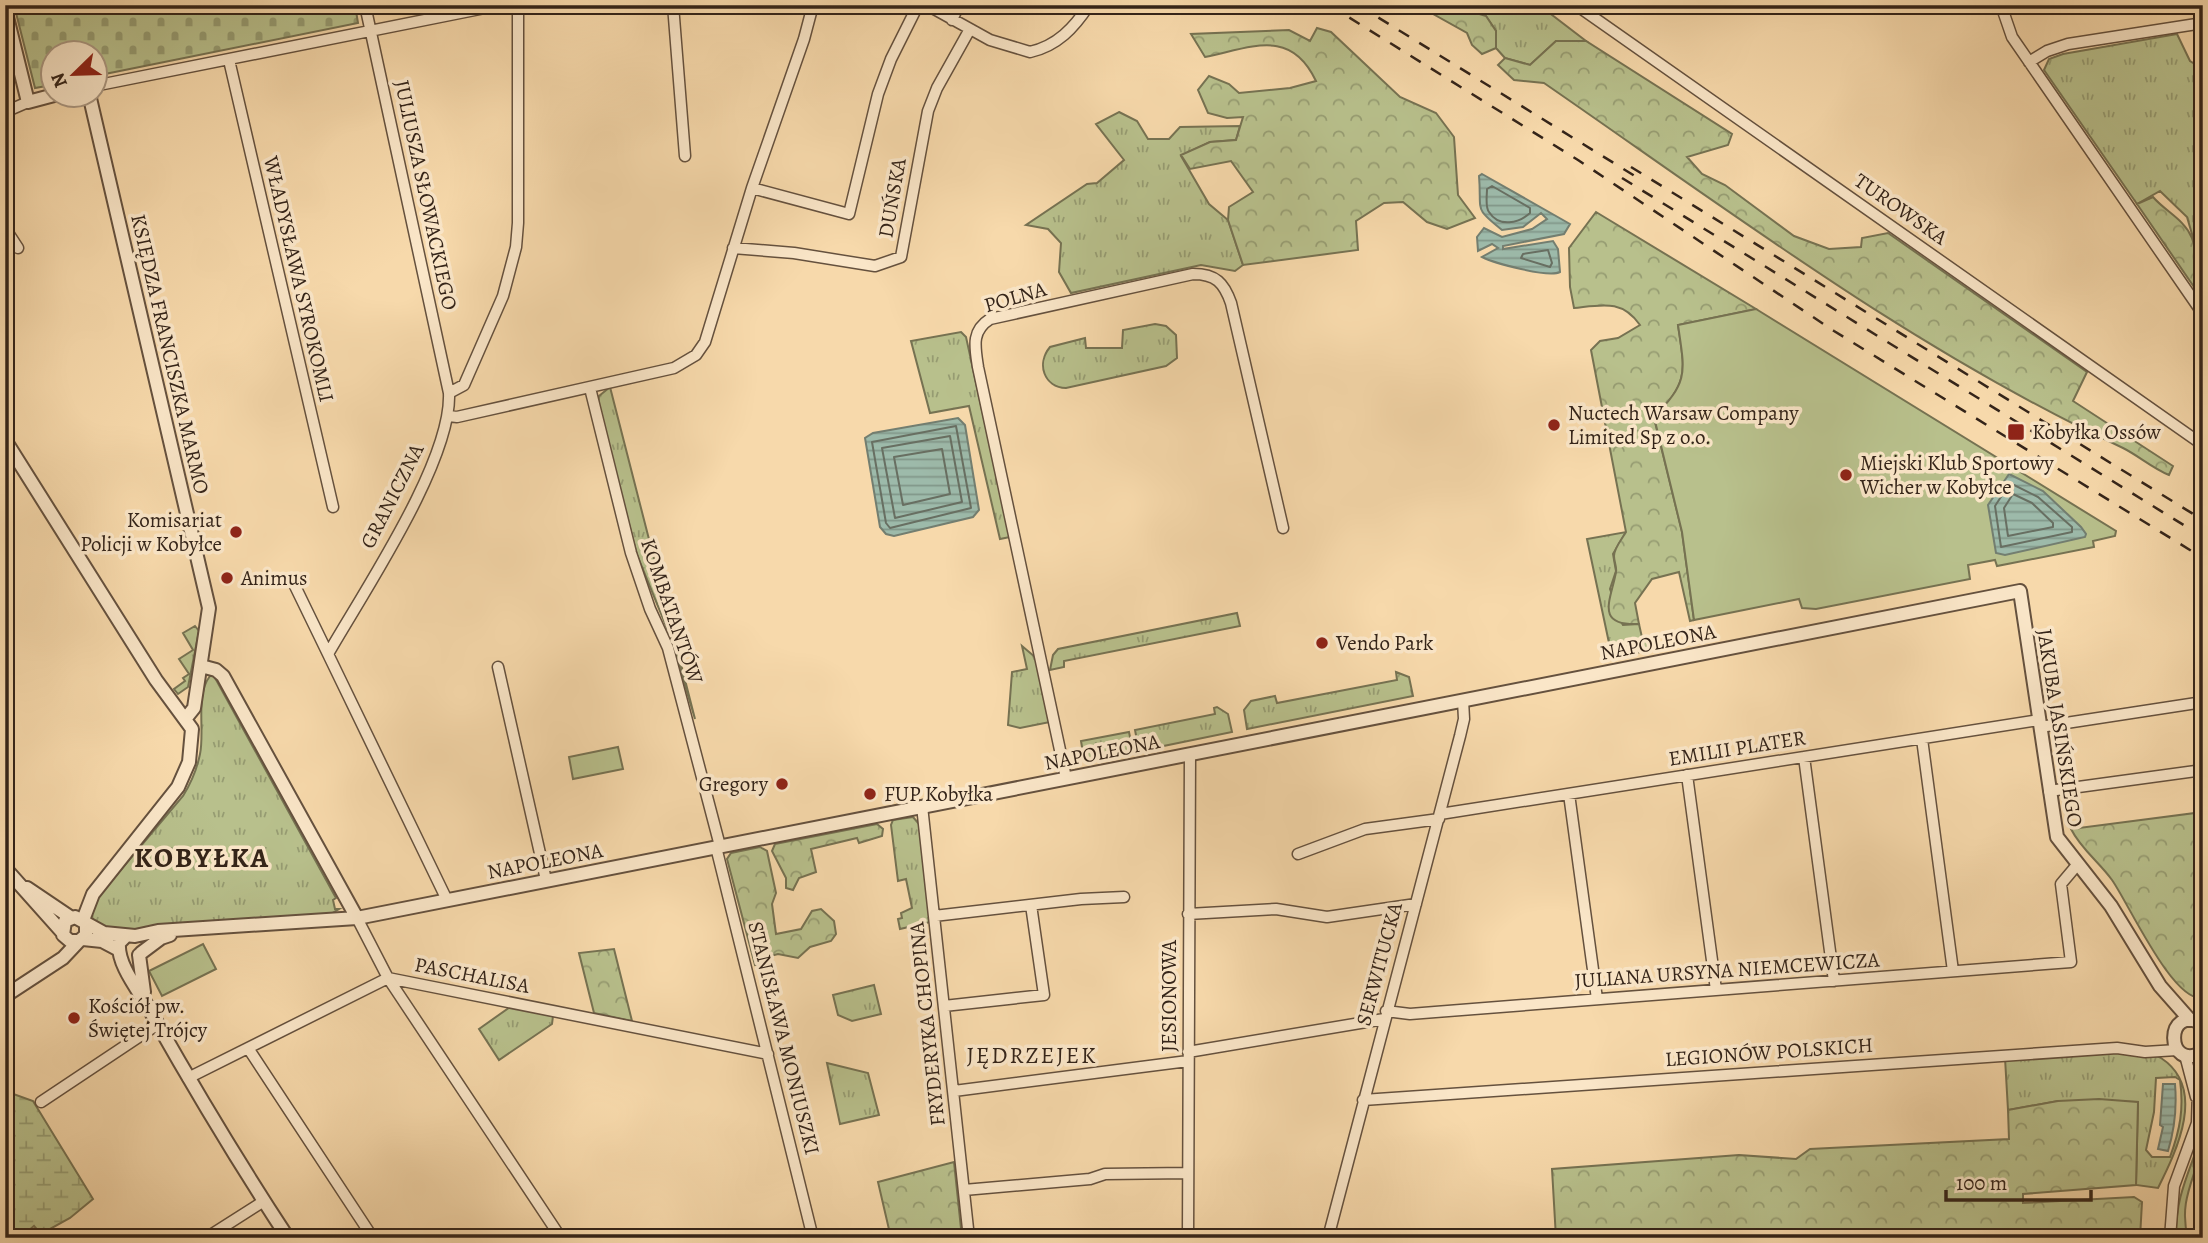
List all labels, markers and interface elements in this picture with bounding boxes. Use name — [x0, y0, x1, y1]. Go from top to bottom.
north arrow — [38, 38, 108, 108]
text: N — [45, 69, 74, 92]
street label: JULIUSZA SŁOWACKIEGO — [388, 77, 464, 313]
street label: WŁADYSŁAWA SYROKOMLI — [257, 152, 341, 405]
street label: DUŃSKA — [871, 155, 913, 240]
street label: TUROWSKA — [1849, 167, 1954, 252]
street label: KSIĘDZA FRANCISZKA MARMO — [124, 211, 216, 497]
street label: POLNA — [981, 275, 1050, 319]
place label: Nuctech Warsaw Company Limited Sp z o.o. — [1568, 399, 1799, 451]
marker: Nuctech Warsaw Company Limited Sp z o.o. — [1546, 417, 1562, 433]
place label: Kobyłka Ossów — [2032, 418, 2161, 446]
marker: Kobyłka Ossów — [2006, 422, 2026, 442]
street label: GRANICZNA — [354, 438, 431, 553]
place label: Miejski Klub Sportowy Wicher w Kobyłce — [1859, 449, 2054, 501]
marker: Miejski Klub Sportowy Wicher w Kobyłce — [1838, 467, 1854, 483]
place label: Komisariat Policji w Kobyłce — [80, 506, 222, 558]
marker: Komisariat Policji w Kobyłce — [228, 524, 244, 540]
street label: KOMBATANTÓW — [634, 535, 710, 688]
place label: Animus — [240, 564, 308, 592]
marker: Animus — [219, 570, 235, 586]
street label: NAPOLEONA — [1598, 617, 1719, 667]
street label: JAKUBA JASIŃSKIEGO — [2030, 627, 2090, 829]
place label: Vendo Park — [1335, 629, 1434, 657]
marker: Vendo Park — [1314, 635, 1330, 651]
street label: EMILII PLATER — [1666, 723, 1808, 773]
street label: NAPOLEONA — [1042, 727, 1163, 777]
place label: Gregory — [699, 770, 769, 798]
marker: Gregory — [774, 776, 790, 792]
place label: FUP Kobyłka — [884, 780, 993, 808]
marker: FUP Kobyłka — [862, 786, 878, 802]
street label: NAPOLEONA — [485, 836, 606, 886]
district label: KOBYŁKA — [134, 839, 270, 877]
street label: SERWITUCKA — [1349, 899, 1409, 1029]
street label: STANISŁAWA MONIUSZKI — [741, 918, 827, 1158]
street label: FRYDERYKA CHOPINA — [902, 920, 952, 1128]
street label: JESIONOWA — [1155, 939, 1183, 1052]
street label: JULIANA URSYNA NIEMCEWICZA — [1573, 945, 1881, 995]
street label: PASCHALISA — [412, 950, 533, 1000]
place label: Kościół pw. Świętej Trójcy — [88, 992, 208, 1044]
marker: Kościół pw. Świętej Trójcy — [66, 1010, 82, 1026]
street label: LEGIONÓW POLSKICH — [1664, 1031, 1874, 1073]
district label: JĘDRZEJEK — [967, 1040, 1098, 1071]
scale bar — [1946, 1159, 2091, 1203]
text: 100 m — [1956, 1169, 2007, 1197]

